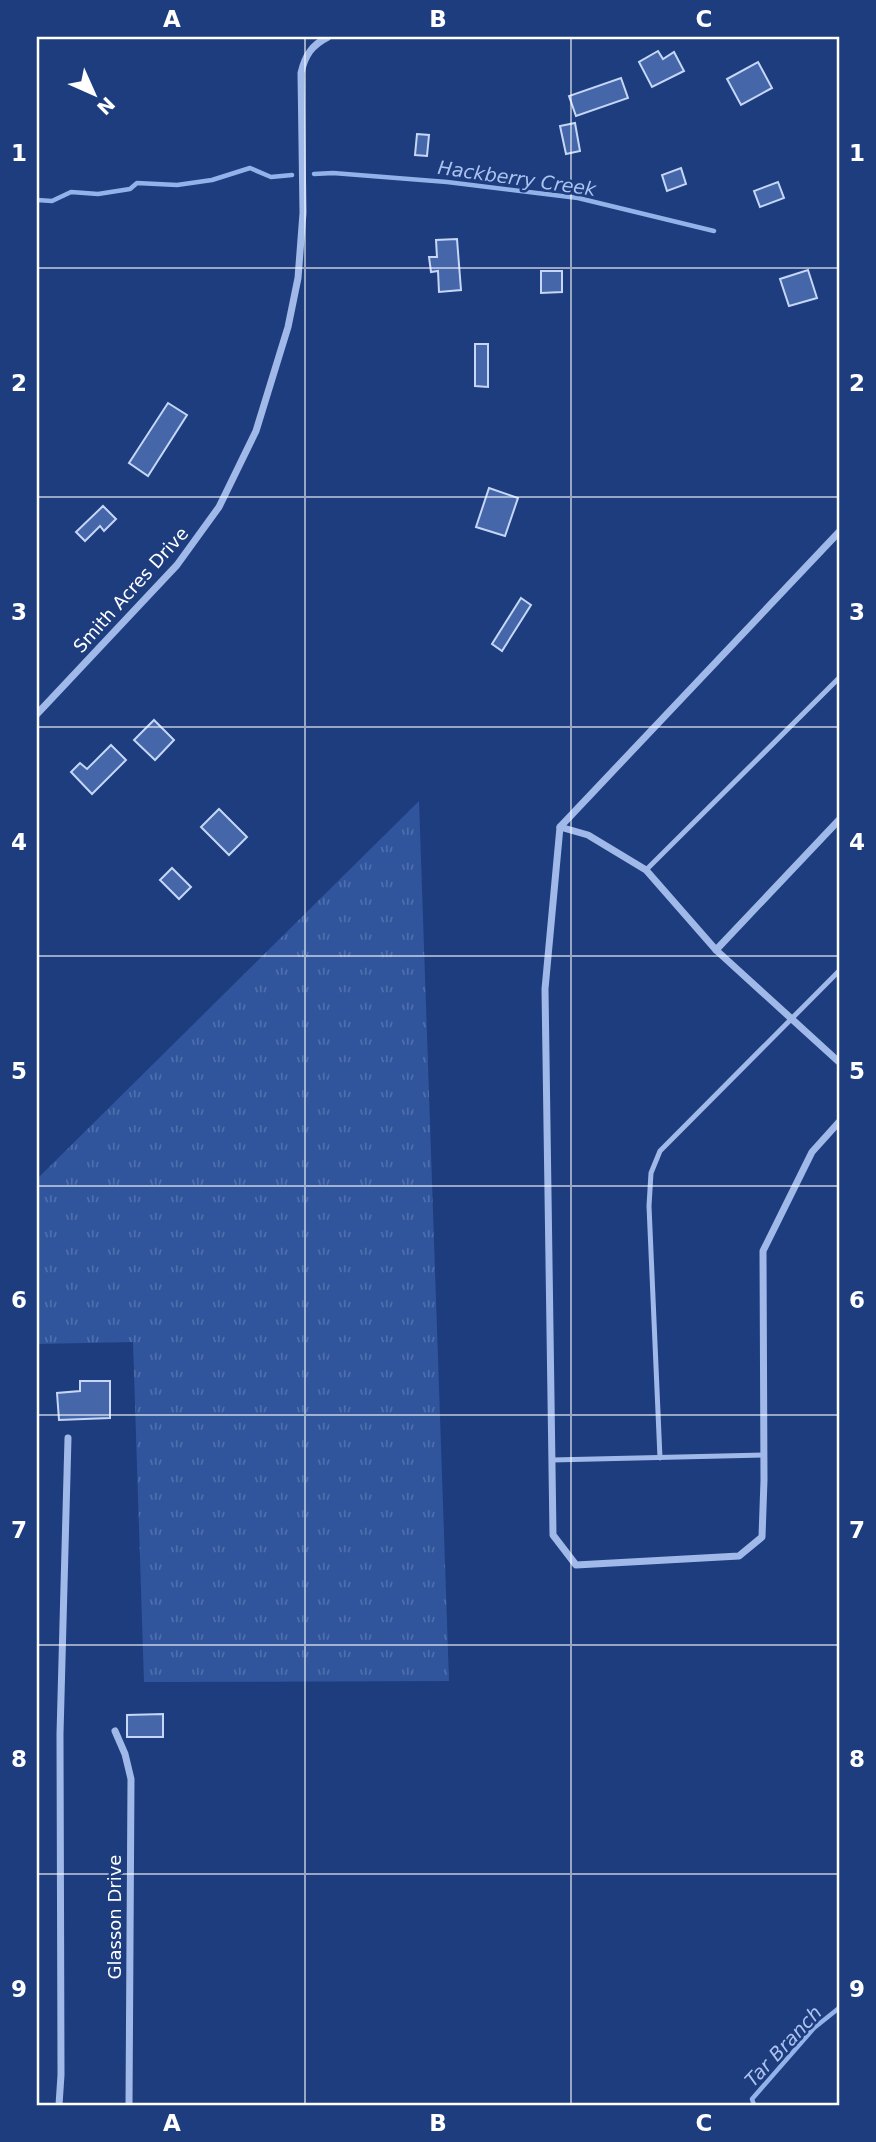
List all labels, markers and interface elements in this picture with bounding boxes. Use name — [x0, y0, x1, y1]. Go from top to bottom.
text: A — [163, 6, 181, 32]
text: B — [429, 6, 447, 32]
text: C — [696, 6, 712, 32]
north arrow — [60, 60, 130, 130]
text: N — [93, 93, 119, 119]
text: 1 — [11, 140, 27, 166]
text: 1 — [849, 140, 865, 166]
water label: Hackberry Creek — [436, 156, 598, 200]
text: 2 — [11, 370, 27, 396]
text: 2 — [849, 370, 865, 396]
street label: Smith Acres Drive — [69, 523, 192, 657]
text: 3 — [11, 599, 27, 625]
text: 3 — [849, 599, 865, 625]
text: 4 — [11, 829, 27, 855]
text: 4 — [849, 829, 865, 855]
text: 5 — [11, 1058, 27, 1084]
text: 5 — [849, 1058, 865, 1084]
text: 6 — [11, 1287, 27, 1313]
text: 6 — [849, 1287, 865, 1313]
text: 7 — [11, 1517, 27, 1543]
text: 7 — [849, 1517, 865, 1543]
text: 8 — [11, 1746, 27, 1772]
text: 8 — [849, 1746, 865, 1772]
street label: Glasson Drive — [104, 1855, 125, 1979]
text: 9 — [11, 1976, 27, 2002]
text: 9 — [849, 1976, 865, 2002]
water label: Tar Branch — [740, 2001, 826, 2091]
text: A — [163, 2110, 181, 2136]
text: B — [429, 2110, 447, 2136]
text: C — [696, 2110, 712, 2136]

